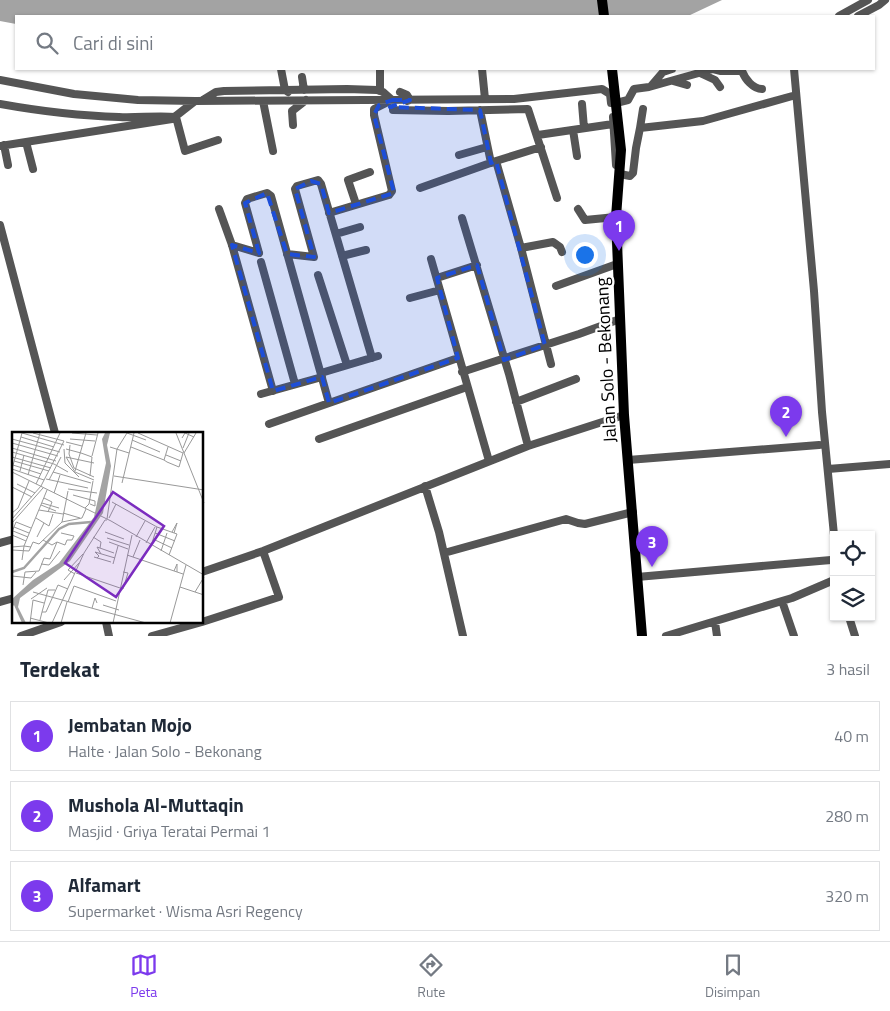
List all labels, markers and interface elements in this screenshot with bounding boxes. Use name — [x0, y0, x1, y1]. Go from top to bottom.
search box — [15, 15, 875, 70]
text: Cari di sini — [73, 28, 154, 57]
icon: search — [33, 29, 61, 57]
pin: 1 — [603, 210, 635, 251]
your location — [572, 242, 598, 268]
street label: Jalan Solo - Bekonang — [588, 277, 623, 443]
pin: 2 — [770, 396, 802, 437]
inset map — [12, 432, 204, 624]
pin: 3 — [636, 526, 668, 567]
map controls — [830, 531, 875, 621]
button: locate — [830, 531, 875, 576]
button: layers — [830, 576, 875, 621]
text: Terdekat — [20, 653, 100, 685]
text: 3 hasil — [826, 657, 870, 681]
text: Jembatan Mojo — [68, 710, 192, 739]
text: 1 — [33, 724, 41, 748]
text: 40 m — [834, 724, 869, 748]
text: Halte · Jalan Solo - Bekonang — [68, 739, 262, 763]
text: Mushola Al-Muttaqin — [68, 790, 244, 819]
text: 2 — [33, 804, 41, 828]
text: 280 m — [825, 804, 869, 828]
text: Masjid · Griya Teratai Permai 1 — [68, 819, 271, 843]
text: Alfamart — [68, 870, 141, 899]
text: 3 — [33, 884, 41, 908]
text: 320 m — [825, 884, 869, 908]
text: Supermarket · Wisma Asri Regency — [68, 899, 303, 923]
tab: Peta — [130, 951, 158, 1002]
tab: Rute — [417, 951, 445, 1002]
tab: Disimpan — [705, 951, 760, 1002]

